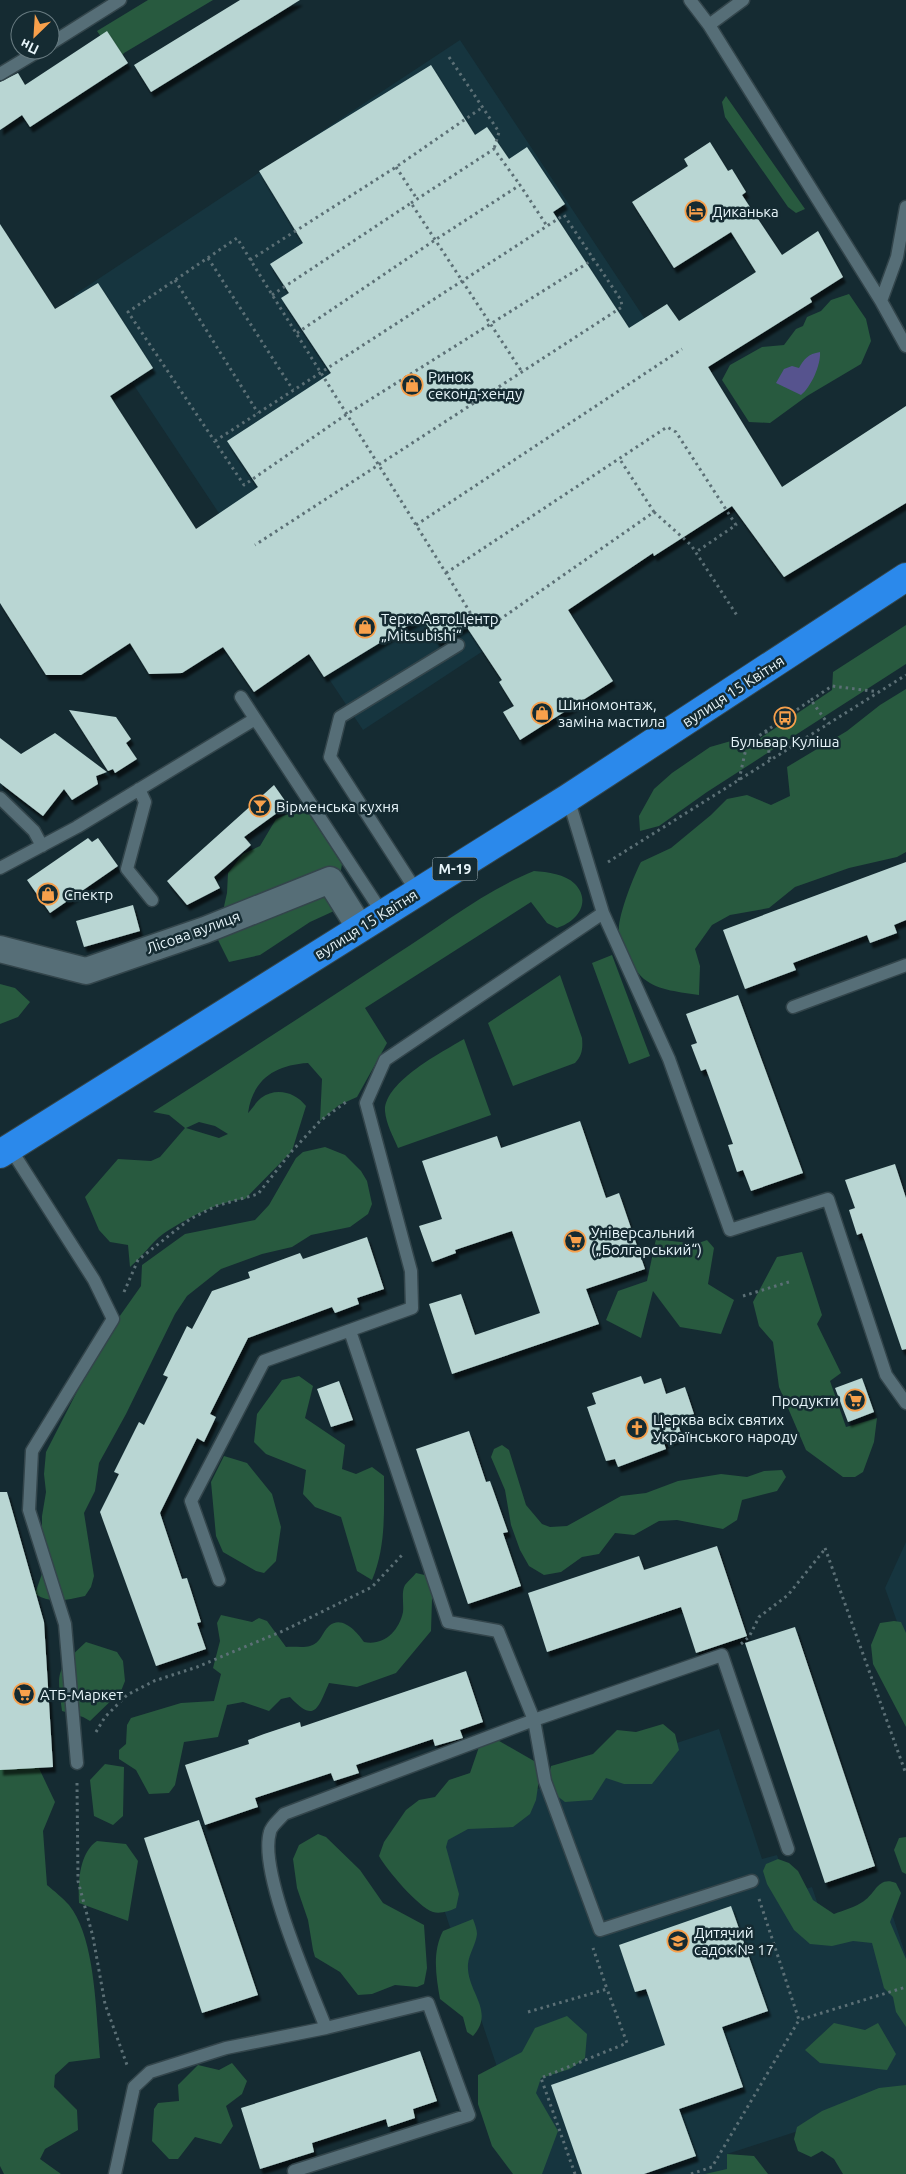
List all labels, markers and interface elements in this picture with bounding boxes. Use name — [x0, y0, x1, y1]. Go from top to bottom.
north arrow — [10, 10, 60, 60]
text: Пн — [18, 36, 41, 58]
hotel icon: Диканька — [684, 199, 708, 223]
place label: Диканька — [712, 203, 779, 220]
place label: Ринок секонд-хенду — [428, 368, 522, 402]
shop icon: Ринок секонд-хенду — [400, 373, 424, 397]
place label: ТеркоАвтоЦентр „Mitsubishi“ — [381, 610, 498, 644]
shop icon: ТеркоАвтоЦентр „Mitsubishi“ — [353, 615, 377, 639]
street label: вулиця 15 Квітня — [679, 652, 787, 730]
place label: Шиномонтаж, заміна мастила — [558, 696, 665, 730]
shop icon: Шиномонтаж, заміна мастила — [530, 701, 554, 725]
bus stop icon: Бульвар Куліша — [773, 706, 797, 730]
place label: Бульвар Куліша — [731, 733, 839, 750]
bar icon: Вірменська кухня — [248, 794, 272, 818]
place label: Вірменська кухня — [276, 798, 399, 815]
road number: М-19 — [432, 858, 478, 881]
shop icon: Спектр — [36, 882, 60, 906]
place label: Спектр — [64, 886, 113, 903]
street label: вулиця 15 Квітня — [311, 886, 421, 962]
street label: Лісова вулиця — [144, 907, 242, 957]
place label: Універсальний („Болгарський“) — [591, 1224, 702, 1258]
supermarket icon: Універсальний („Болгарський“) — [563, 1229, 587, 1253]
supermarket icon: Продукти — [843, 1388, 867, 1412]
place label: Продукти — [771, 1392, 839, 1409]
place label: Церква всіх святих Українського народу — [653, 1411, 798, 1445]
church icon: Церква всіх святих Українського народу — [625, 1416, 649, 1440]
supermarket icon: АТБ-Маркет — [12, 1682, 36, 1706]
place label: АТБ-Маркет — [40, 1686, 123, 1703]
place label: Дитячий садок № 17 — [694, 1924, 774, 1958]
school or university icon: Дитячий садок № 17 — [666, 1929, 690, 1953]

